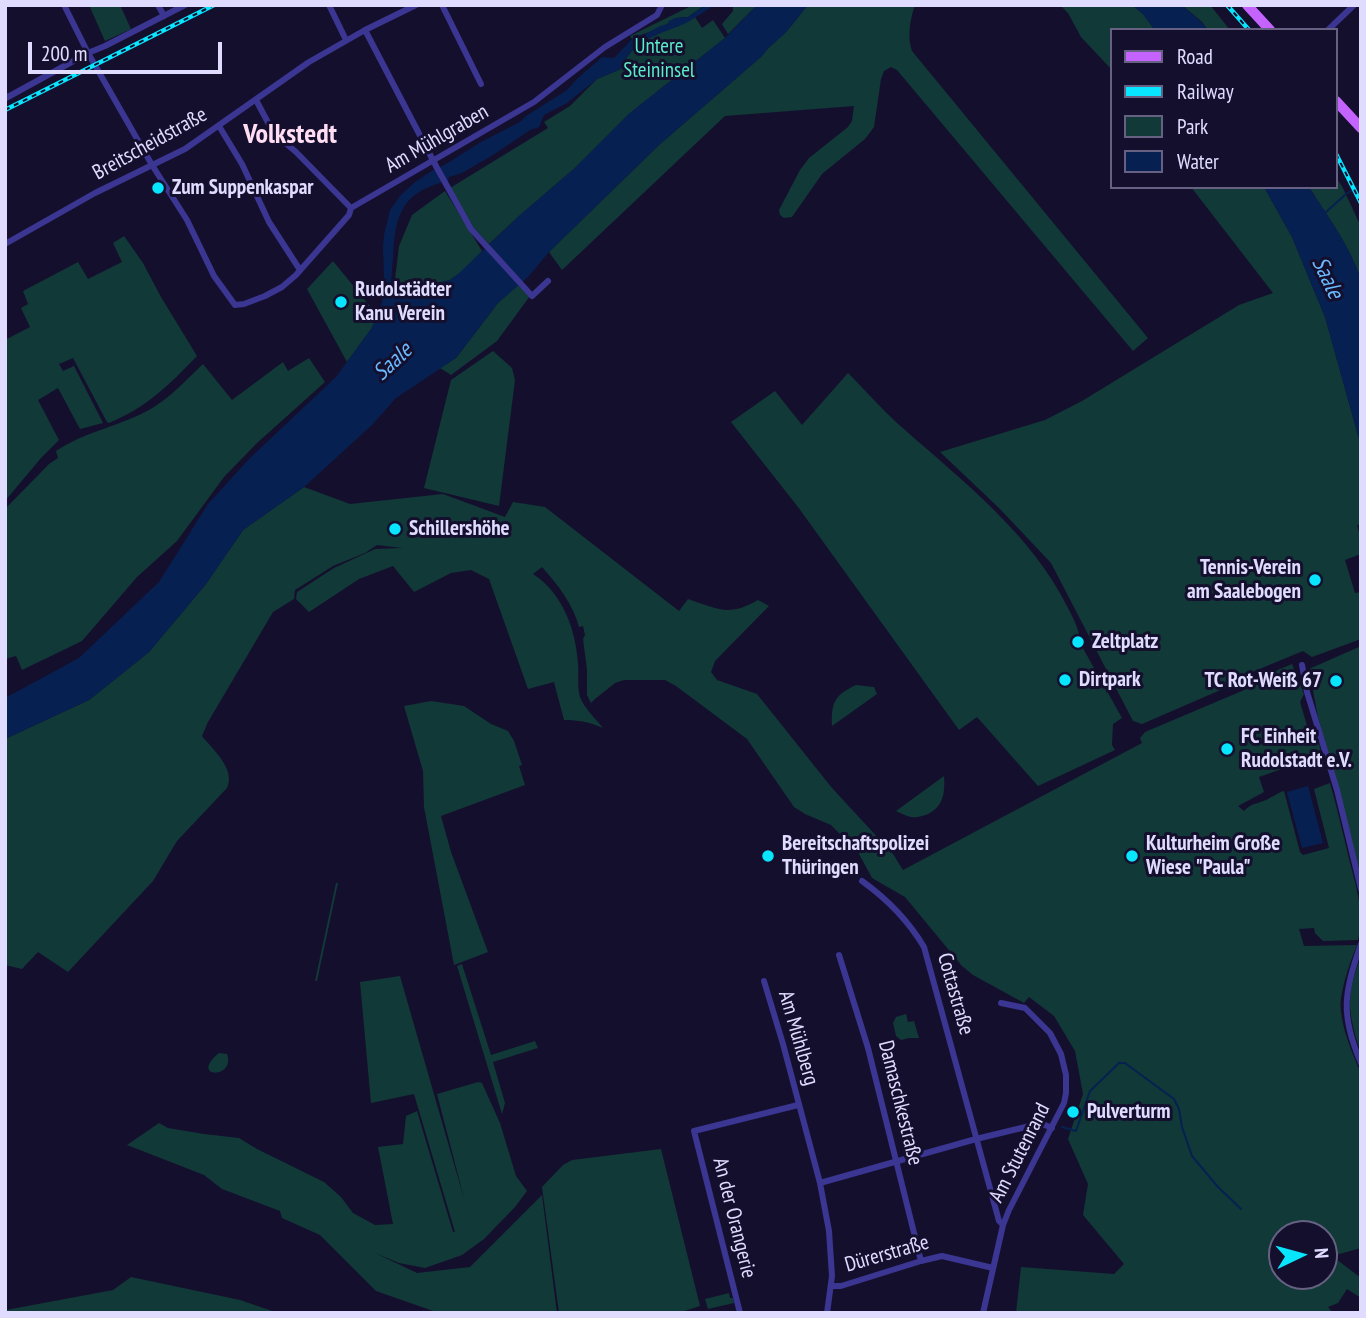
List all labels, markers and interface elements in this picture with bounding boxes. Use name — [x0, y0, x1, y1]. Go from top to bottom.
scale bar — [32, 28, 226, 72]
legend — [1110, 28, 1338, 189]
park label: Untere Steininsel — [623, 34, 695, 84]
text: 200 m — [41, 40, 87, 67]
text: Road — [1177, 43, 1213, 70]
text: Railway — [1177, 78, 1234, 105]
street label: Am Mühlgraben — [381, 99, 493, 179]
street label: Breitscheidstraße — [88, 102, 212, 186]
text: Park — [1177, 113, 1208, 140]
district label: Volkstedt — [243, 118, 337, 152]
text: Water — [1177, 148, 1219, 175]
place label: Zum Suppenkaspar — [172, 175, 313, 201]
marker: Zum Suppenkaspar — [150, 180, 166, 196]
water label: Saale — [1305, 253, 1349, 303]
place label: Rudolstädter Kanu Verein — [355, 277, 451, 327]
marker: Rudolstädter Kanu Verein — [333, 294, 349, 310]
water label: Saale — [368, 337, 418, 387]
place label: Schillershöhe — [409, 516, 510, 542]
marker: Schillershöhe — [387, 521, 403, 537]
place label: Tennis-Verein am Saalebogen — [1187, 555, 1301, 605]
marker: Tennis-Verein am Saalebogen — [1307, 572, 1323, 588]
place label: Zeltplatz — [1092, 629, 1158, 655]
marker: Zeltplatz — [1070, 634, 1086, 650]
place label: Dirtpark — [1079, 667, 1141, 693]
place label: TC Rot-Weiß 67 — [1204, 668, 1322, 694]
marker: Dirtpark — [1057, 672, 1073, 688]
marker: TC Rot-Weiß 67 — [1328, 673, 1344, 689]
place label: FC Einheit Rudolstadt e.V. — [1241, 724, 1352, 774]
marker: FC Einheit Rudolstadt e.V. — [1219, 741, 1235, 757]
place label: Bereitschaftspolizei Thüringen — [782, 831, 929, 881]
place label: Kulturheim Große Wiese "Paula" — [1146, 831, 1280, 881]
marker: Bereitschaftspolizei Thüringen — [760, 848, 776, 864]
marker: Kulturheim Große Wiese "Paula" — [1124, 848, 1140, 864]
street label: Cottastraße — [931, 950, 979, 1038]
street label: Am Mühlberg — [772, 988, 824, 1088]
street label: Damaschkestraße — [872, 1038, 928, 1168]
street label: Am Stutenrand — [984, 1099, 1056, 1207]
place label: Pulverturm — [1087, 1099, 1170, 1125]
marker: Pulverturm — [1065, 1104, 1081, 1120]
street label: An der Orangerie — [707, 1155, 761, 1281]
north arrow — [1268, 1220, 1338, 1290]
street label: Dürerstraße — [842, 1230, 932, 1278]
text: N — [1310, 1247, 1334, 1259]

